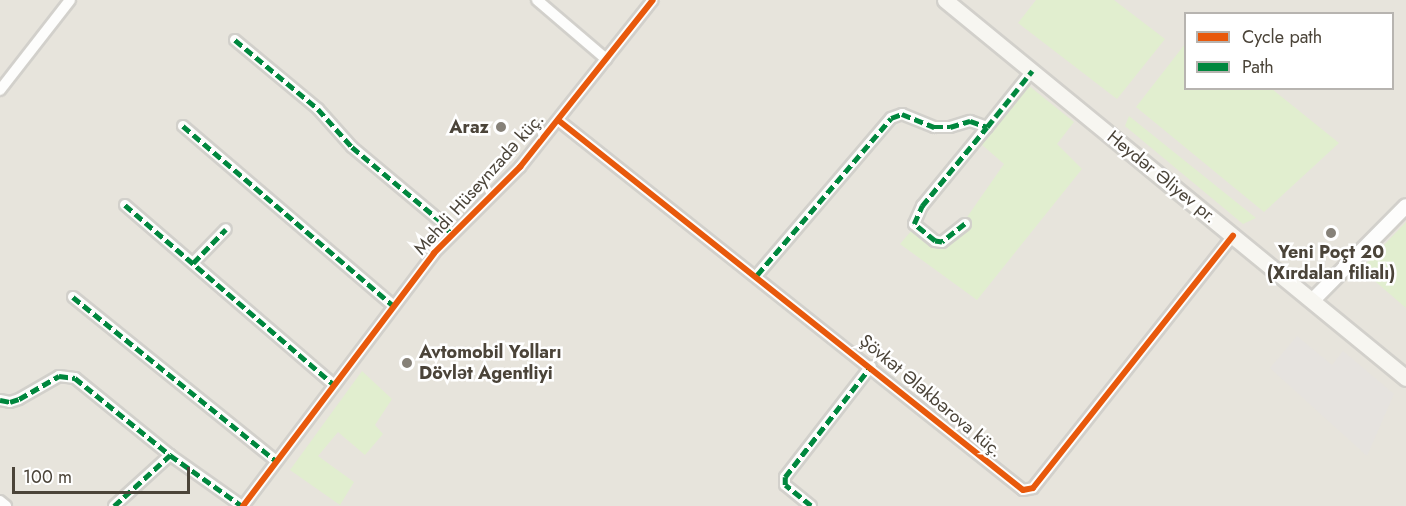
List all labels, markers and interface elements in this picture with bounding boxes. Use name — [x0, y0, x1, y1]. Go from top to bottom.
legend — [1184, 12, 1394, 90]
text: Cycle path — [1242, 24, 1322, 50]
text: Path — [1242, 54, 1274, 80]
street label: Mehdi Hüseynzadə küç. — [410, 109, 548, 259]
place label: Araz — [449, 116, 489, 138]
marker: Araz — [494, 120, 508, 134]
street label: Heydər Əliyev pr. — [1103, 126, 1221, 228]
marker: Yeni Poçt 20 (Xırdalan filialı) — [1324, 226, 1338, 240]
place label: Yeni Poçt 20 (Xırdalan filialı) — [1267, 242, 1395, 284]
street label: Şövkət Ələkbərova küç. — [855, 330, 1007, 462]
place label: Avtomobil Yolları Dövlət Agentliyi — [419, 342, 561, 385]
marker: Avtomobil Yolları Dövlət Agentliyi — [400, 356, 414, 370]
scale bar — [15, 455, 194, 493]
text: 100 m — [23, 464, 72, 490]

